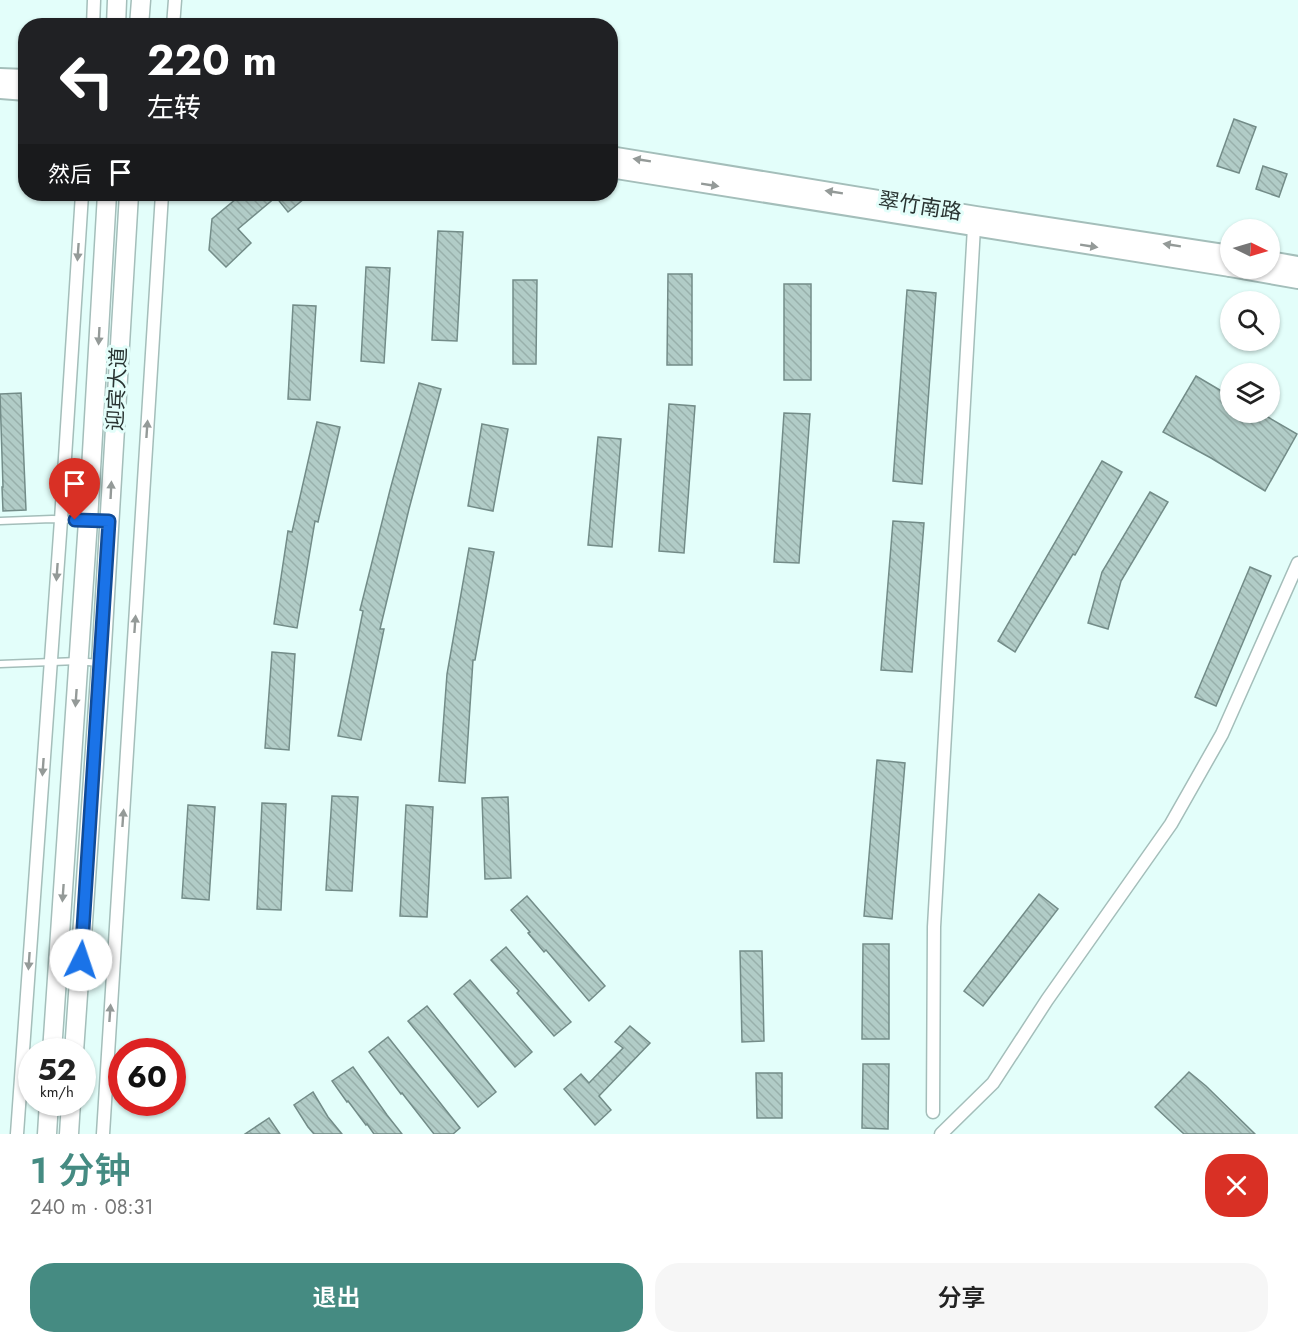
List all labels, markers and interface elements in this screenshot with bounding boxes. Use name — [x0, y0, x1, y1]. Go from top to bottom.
text: 220 m — [147, 30, 277, 91]
icon: left — [48, 42, 126, 120]
text: 左转 — [147, 88, 201, 127]
icon: arrive — [104, 156, 137, 189]
one-way arrow — [632, 156, 651, 165]
text: 然后 — [48, 158, 92, 190]
one-way arrow — [700, 181, 719, 190]
street label: 翠竹南路 — [876, 185, 964, 227]
one-way arrow — [825, 187, 844, 196]
north arrow — [1220, 219, 1280, 279]
map controls — [1220, 219, 1280, 423]
one-way arrow — [1080, 241, 1099, 250]
one-way arrow — [1163, 241, 1182, 250]
one-way arrow — [74, 242, 83, 261]
button: search — [1220, 291, 1280, 351]
one-way arrow — [94, 326, 103, 345]
street label: 迎宾大道 — [100, 346, 134, 432]
button: layers — [1220, 363, 1280, 423]
one-way arrow — [143, 419, 152, 438]
pin — [49, 458, 100, 520]
icon: arrive — [58, 467, 91, 500]
one-way arrow — [107, 481, 116, 500]
one-way arrow — [53, 563, 62, 582]
one-way arrow — [130, 614, 140, 633]
one-way arrow — [71, 689, 81, 708]
one-way arrow — [38, 757, 48, 776]
one-way arrow — [118, 809, 127, 828]
one-way arrow — [58, 883, 68, 902]
position arrow — [49, 928, 113, 992]
one-way arrow — [24, 952, 34, 971]
one-way arrow — [106, 1003, 115, 1022]
speed limit sign: 60 — [108, 1038, 186, 1116]
text: 52 — [37, 1048, 77, 1091]
text: km/h — [40, 1081, 74, 1103]
text: 1 分钟 — [30, 1144, 130, 1196]
button: close — [1205, 1154, 1268, 1217]
text: 240 m · 08:31 — [30, 1193, 153, 1222]
button: 退出 — [30, 1263, 643, 1332]
button: 分享 — [655, 1263, 1268, 1332]

